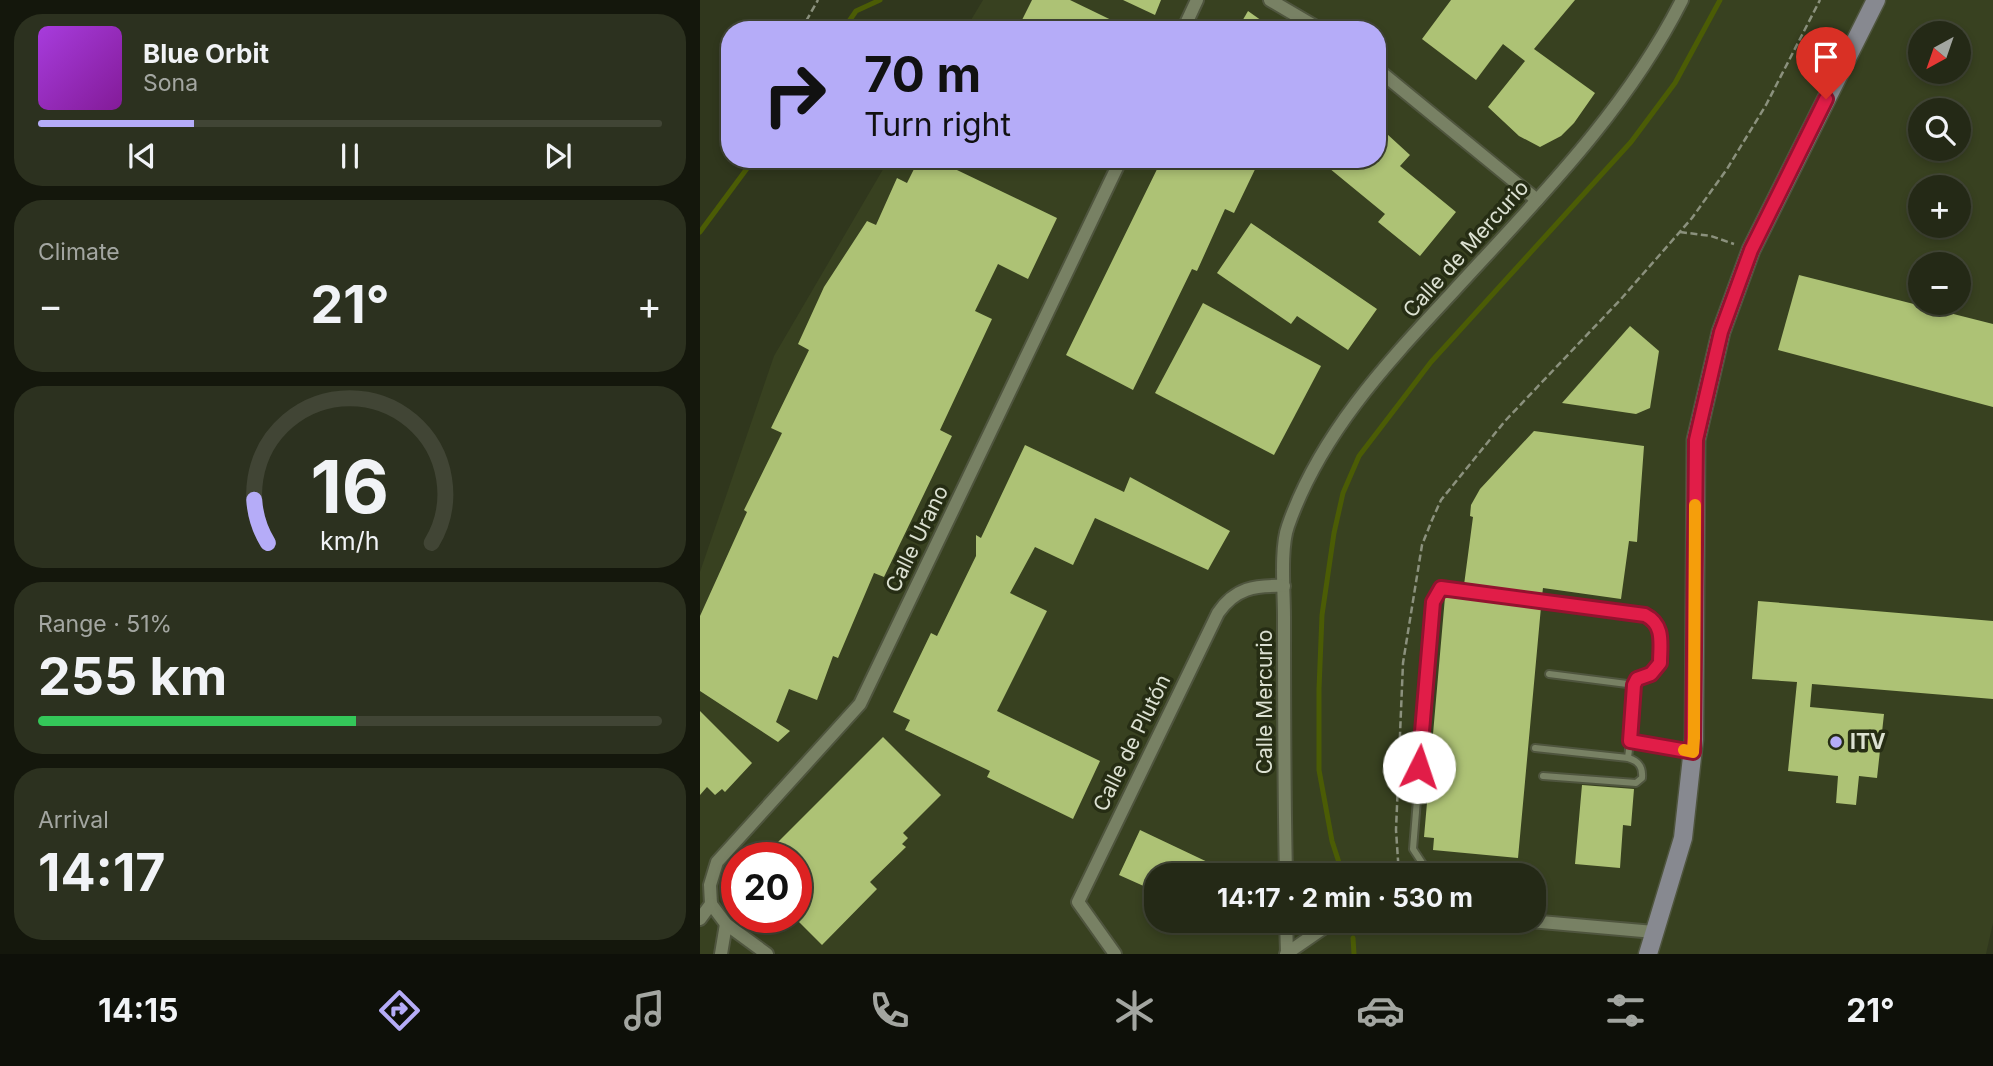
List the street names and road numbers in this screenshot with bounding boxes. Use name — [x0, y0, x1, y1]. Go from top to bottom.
street label: Calle de Mercurio — [1398, 175, 1534, 322]
street label: Calle Urano — [880, 481, 953, 596]
street label: Calle Mercurio — [1252, 630, 1277, 774]
street label: Calle de Plutón — [1088, 670, 1175, 815]

